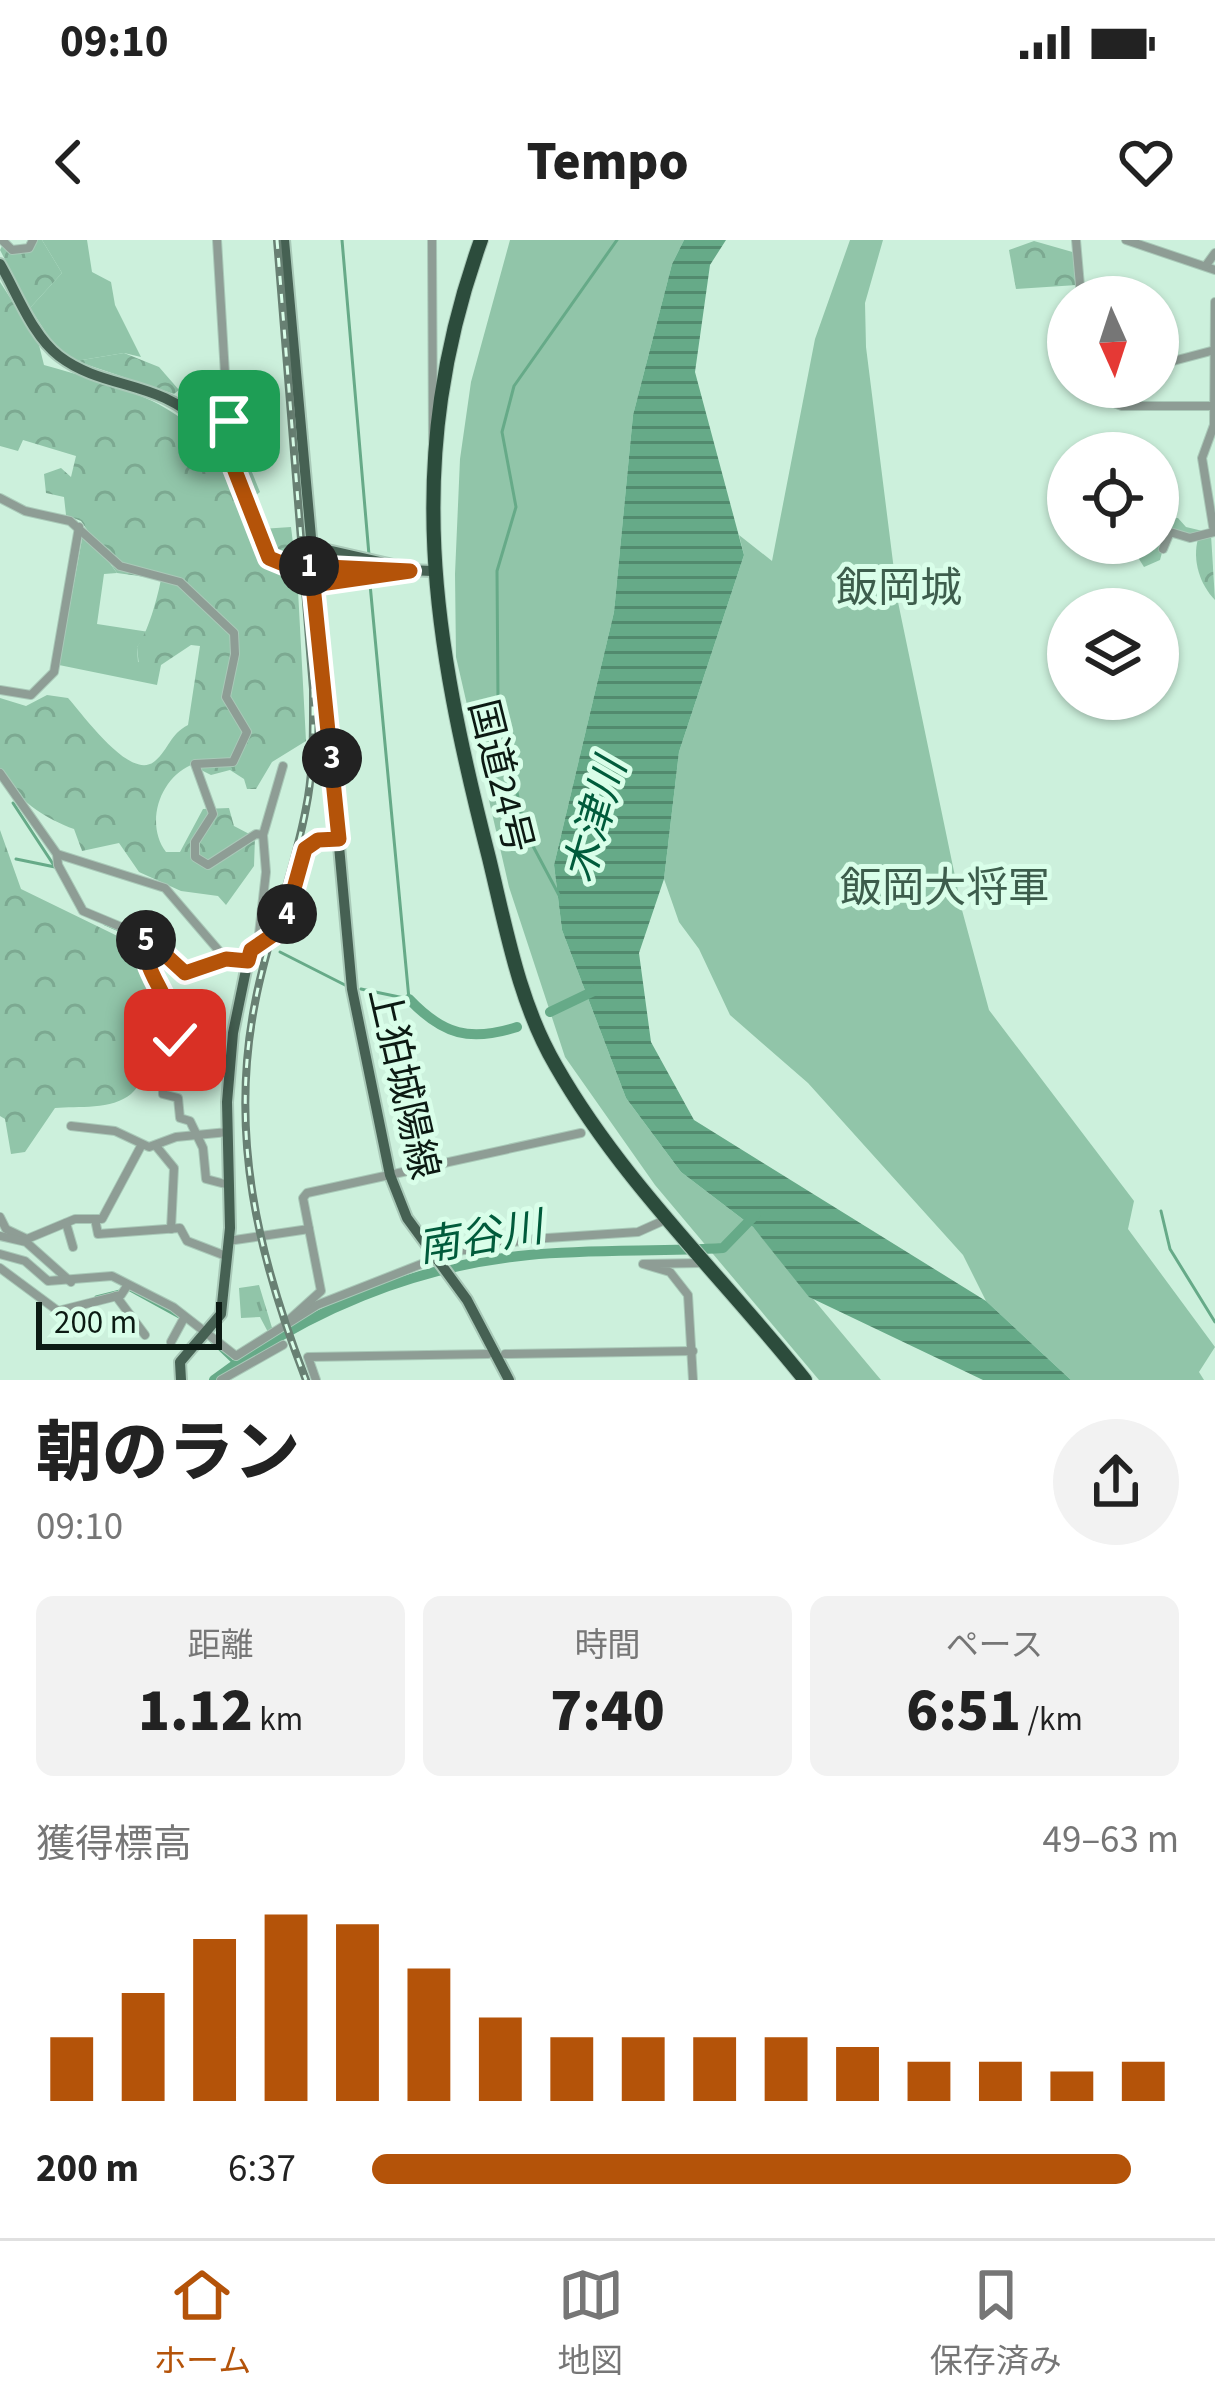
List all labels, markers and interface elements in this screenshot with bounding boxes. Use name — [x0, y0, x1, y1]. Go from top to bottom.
text: 09:10 — [60, 10, 169, 74]
text: Tempo — [526, 124, 689, 201]
icon: back — [36, 129, 102, 195]
icon: heart — [1113, 129, 1179, 195]
north arrow — [1047, 276, 1179, 408]
map controls — [1047, 276, 1179, 720]
pin — [178, 370, 280, 472]
icon: arrive — [196, 388, 262, 454]
button: locate — [1047, 432, 1179, 564]
pin: 1 — [279, 536, 339, 596]
text: 1 — [300, 542, 318, 589]
district label: 飯岡城 — [836, 559, 962, 619]
button: layers — [1047, 588, 1179, 720]
street label: 国道24号 — [454, 694, 546, 859]
pin: 3 — [302, 728, 362, 788]
text: 3 — [323, 734, 341, 781]
water label: 木津川 — [550, 748, 643, 889]
district label: 飯岡大将軍 — [840, 859, 1050, 919]
pin: 4 — [257, 884, 317, 944]
text: 4 — [278, 890, 296, 937]
pin: 5 — [116, 910, 176, 970]
text: 5 — [137, 916, 155, 963]
street label: 上狛城陽線 — [354, 982, 452, 1185]
pin — [124, 989, 226, 1091]
icon: check — [142, 1007, 208, 1073]
water label: 南谷川 — [413, 1197, 552, 1278]
scale bar — [36, 1296, 222, 1349]
text: 200 m — [54, 1299, 137, 1346]
text: 朝のラン — [36, 1407, 300, 1501]
button: share — [1053, 1419, 1179, 1545]
text: 09:10 — [36, 1499, 123, 1555]
text: 距離 — [188, 1622, 254, 1669]
text: 時間 — [575, 1622, 641, 1669]
text: ペース — [946, 1622, 1043, 1669]
text: 1.12 — [138, 1669, 253, 1754]
text: 7:40 — [550, 1669, 665, 1754]
text: 6:51 — [906, 1669, 1021, 1754]
text: km — [253, 1696, 303, 1743]
text: /km — [1021, 1696, 1083, 1743]
text: 49–63 m — [1043, 1812, 1179, 1868]
text: 獲得標高 — [36, 1817, 192, 1873]
text: 200 m — [36, 2141, 139, 2197]
text: 6:37 — [228, 2141, 296, 2197]
tab: ホーム — [153, 2262, 251, 2385]
tab: 地図 — [558, 2262, 624, 2385]
tab: 保存済み — [930, 2262, 1062, 2385]

